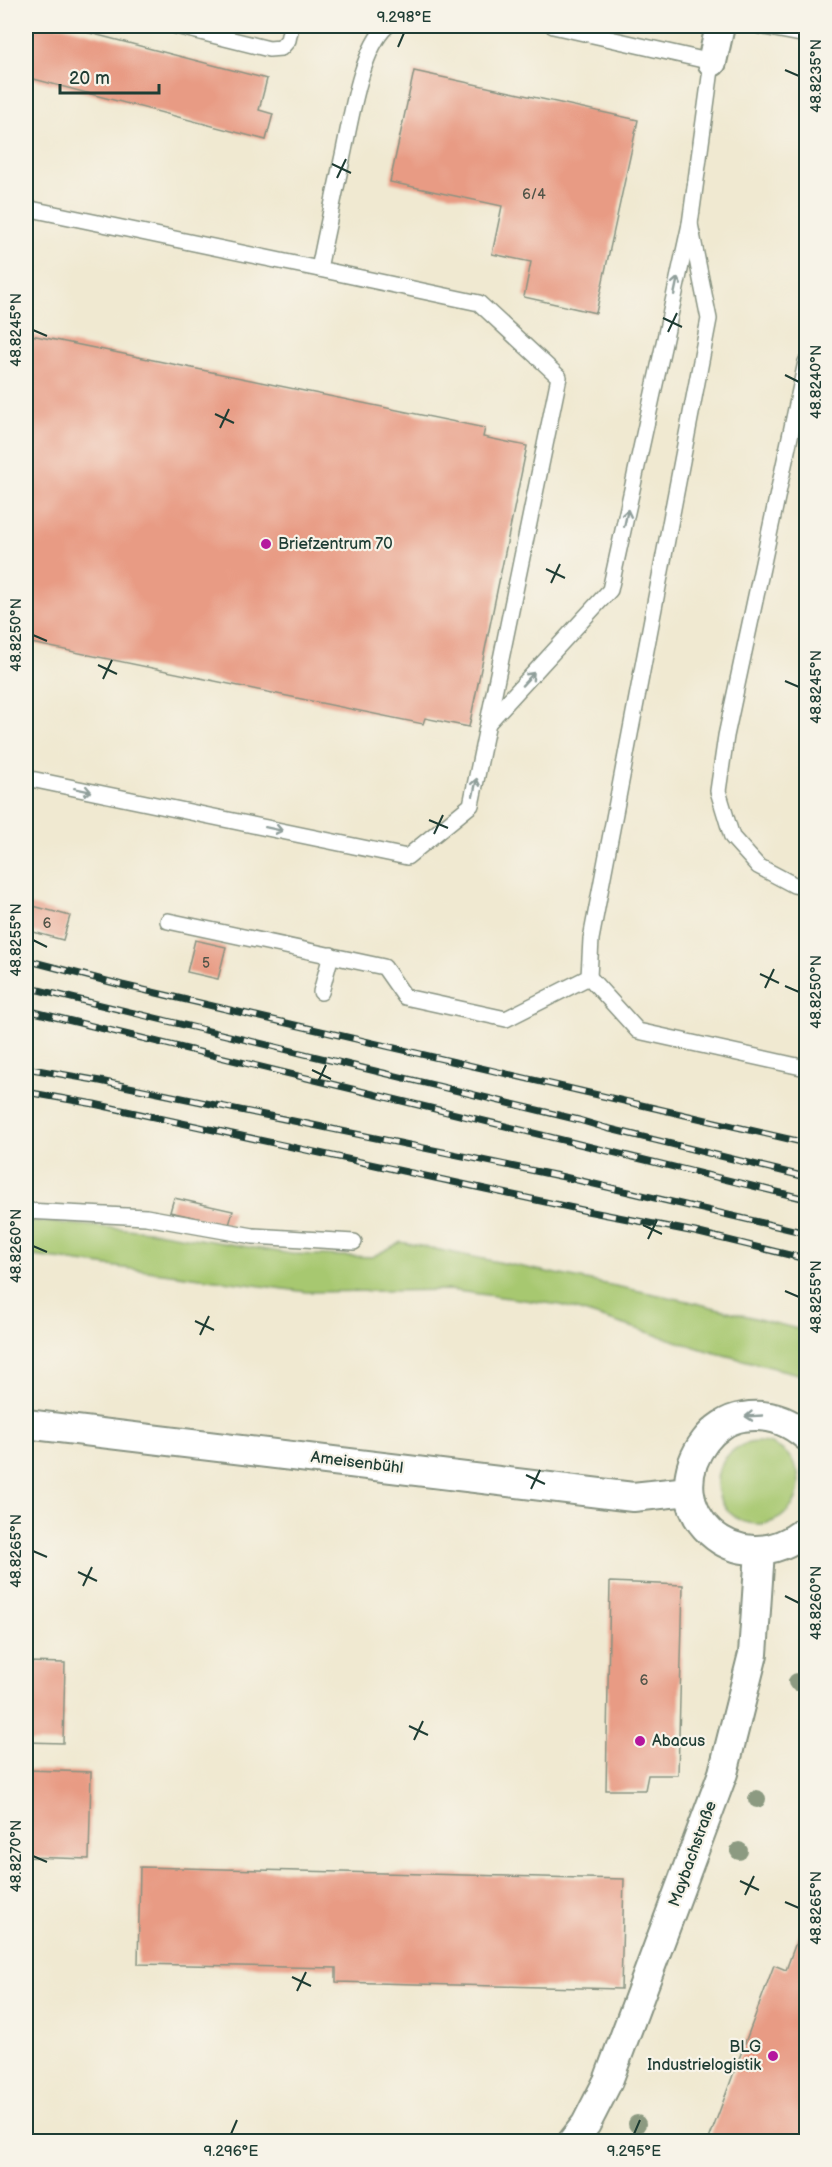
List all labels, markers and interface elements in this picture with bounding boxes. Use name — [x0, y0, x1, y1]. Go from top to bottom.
text: 9.298°E — [377, 8, 431, 27]
text: 48.8235°N — [807, 39, 826, 113]
scale bar — [60, 57, 159, 95]
text: 20 m — [69, 68, 110, 89]
house number: 6/4 — [522, 186, 546, 203]
one-way arrow — [671, 277, 683, 296]
text: 48.8245°N — [7, 293, 26, 367]
text: 48.8240°N — [807, 345, 826, 419]
one-way arrow — [621, 509, 632, 528]
place label: Briefzentrum 70 — [278, 535, 393, 554]
marker: Briefzentrum 70 — [259, 537, 273, 551]
text: 48.8250°N — [7, 598, 26, 672]
text: 48.8245°N — [807, 650, 826, 724]
one-way arrow — [521, 672, 535, 687]
one-way arrow — [470, 778, 481, 798]
one-way arrow — [73, 784, 92, 796]
one-way arrow — [263, 824, 283, 835]
text: 48.8255°N — [7, 903, 26, 977]
house number: 6 — [43, 915, 52, 932]
house number: 5 — [202, 955, 210, 972]
text: 48.8250°N — [807, 955, 826, 1029]
text: 48.8260°N — [7, 1209, 26, 1283]
text: 48.8255°N — [807, 1260, 826, 1334]
one-way arrow — [744, 1411, 764, 1422]
street label: Ameisenbühl — [310, 1448, 404, 1478]
text: 48.8265°N — [7, 1514, 26, 1588]
text: 48.8260°N — [807, 1566, 826, 1640]
house number: 6 — [640, 1672, 649, 1689]
place label: Abacus — [652, 1732, 705, 1751]
marker: Abacus — [633, 1734, 647, 1748]
street label: Maybachstraße — [665, 1798, 721, 1910]
text: 48.8270°N — [7, 1820, 26, 1892]
text: 48.8265°N — [807, 1871, 826, 1945]
place label: BLG Industrielogistik — [647, 2038, 761, 2075]
marker: BLG Industrielogistik — [766, 2049, 780, 2063]
text: 9.296°E — [204, 2142, 259, 2161]
text: 9.295°E — [607, 2142, 661, 2161]

